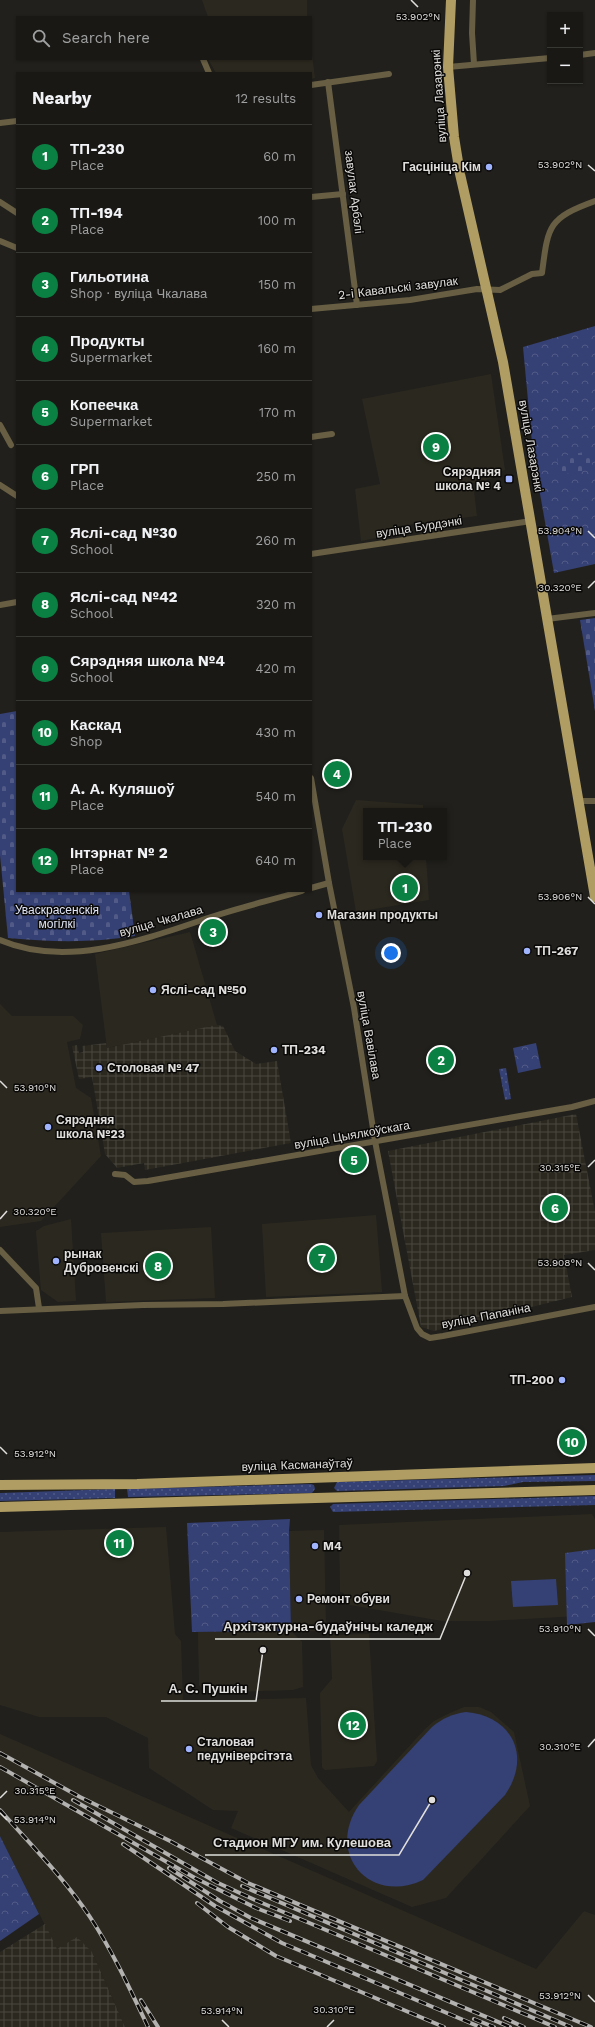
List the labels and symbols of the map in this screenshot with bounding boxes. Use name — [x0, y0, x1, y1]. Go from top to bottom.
text: 53.902°N — [396, 11, 440, 22]
street label: вуліца Лазарэнкі — [429, 49, 449, 143]
street label: завулак Арбэлі — [342, 149, 366, 235]
text: 53.902°N — [538, 159, 582, 170]
place label: Гасцініца Кім — [403, 160, 481, 174]
marker: Гасцініца Кім — [484, 162, 494, 172]
street label: 2-і Кавальскі завулак — [337, 274, 459, 302]
street label: вуліца Лазарэнкі — [516, 399, 546, 493]
pin: 9 — [423, 432, 449, 462]
place label: Сярэдняя школа № 4 — [435, 465, 501, 493]
marker: Сярэдняя школа № 4 — [504, 474, 514, 484]
street label: вуліца Бурдэнкі — [375, 513, 463, 541]
text: 53.904°N — [538, 525, 582, 536]
text: 30.320°E — [538, 582, 582, 593]
pin: 4 — [324, 759, 350, 789]
pin: 1 — [392, 873, 418, 903]
text: 53.906°N — [538, 891, 582, 902]
street label: вуліца Чкалава — [118, 902, 205, 940]
park label: Уваскрасенскія могілкі — [15, 903, 99, 931]
place label: Магазин продукты — [327, 908, 438, 922]
marker: Магазин продукты — [314, 910, 324, 920]
pin: 3 — [200, 917, 226, 947]
your location — [381, 943, 401, 963]
place label: ТП-267 — [535, 944, 578, 958]
marker: ТП-267 — [522, 946, 532, 956]
place label: Яслі-сад №50 — [161, 983, 247, 997]
marker: Яслі-сад №50 — [148, 985, 158, 995]
street label: вуліца Вавілава — [354, 990, 384, 1081]
place label: ТП-234 — [282, 1043, 326, 1057]
marker: ТП-234 — [269, 1045, 279, 1055]
pin: 2 — [428, 1045, 454, 1075]
place label: Столовая № 47 — [107, 1061, 199, 1075]
marker: Столовая № 47 — [94, 1063, 104, 1073]
text: 53.910°N — [14, 1082, 56, 1093]
place label: Сярэдняя школа №23 — [56, 1113, 125, 1141]
street label: вуліца Цыялкоўскага — [293, 1118, 411, 1152]
marker: Сярэдняя школа №23 — [43, 1122, 53, 1132]
pin: 5 — [341, 1145, 367, 1175]
text: 30.315°E — [540, 1162, 581, 1173]
pin: 6 — [542, 1193, 568, 1223]
text: 30.320°E — [13, 1206, 57, 1217]
pin: 7 — [309, 1243, 335, 1273]
place label: рынак Дубровенскі — [64, 1247, 139, 1275]
pin: 8 — [145, 1251, 171, 1281]
marker: рынак Дубровенскі — [51, 1256, 61, 1266]
text: 53.908°N — [538, 1257, 582, 1268]
street label: вуліца Папаніна — [440, 1300, 532, 1331]
place label: ТП-200 — [510, 1373, 554, 1387]
marker: ТП-200 — [557, 1375, 567, 1385]
pin: 10 — [559, 1427, 585, 1457]
text: 53.912°N — [14, 1448, 56, 1459]
street label: вуліца Касманаўтаў — [241, 1456, 353, 1474]
pin: 11 — [106, 1528, 132, 1558]
place label: M4 — [323, 1539, 342, 1553]
marker: M4 — [310, 1541, 320, 1551]
place label: Ремонт обуви — [307, 1592, 390, 1606]
marker: Ремонт обуви — [294, 1594, 304, 1604]
callout: Архітэктурна-будаўнічы каледж — [215, 1614, 440, 1639]
text: Архітэктурна-будаўнічы каледж — [223, 1619, 434, 1634]
text: 53.910°N — [539, 1623, 581, 1634]
callout: А. С. Пушкін — [161, 1676, 256, 1701]
text: А. С. Пушкін — [168, 1681, 248, 1696]
pin: 12 — [340, 1710, 366, 1740]
place label: Сталовая педуніверсітэта — [197, 1735, 292, 1763]
text: 30.310°E — [539, 1741, 581, 1752]
marker: Сталовая педуніверсітэта — [184, 1744, 194, 1754]
text: 30.315°E — [15, 1785, 56, 1796]
text: 53.914°N — [14, 1814, 56, 1825]
callout: Стадион МГУ им. Кулешова — [205, 1830, 399, 1855]
text: Стадион МГУ им. Кулешова — [213, 1835, 392, 1850]
text: 53.912°N — [539, 1990, 581, 2001]
text: 30.310°E — [313, 2004, 355, 2015]
text: 53.914°N — [201, 2005, 243, 2016]

